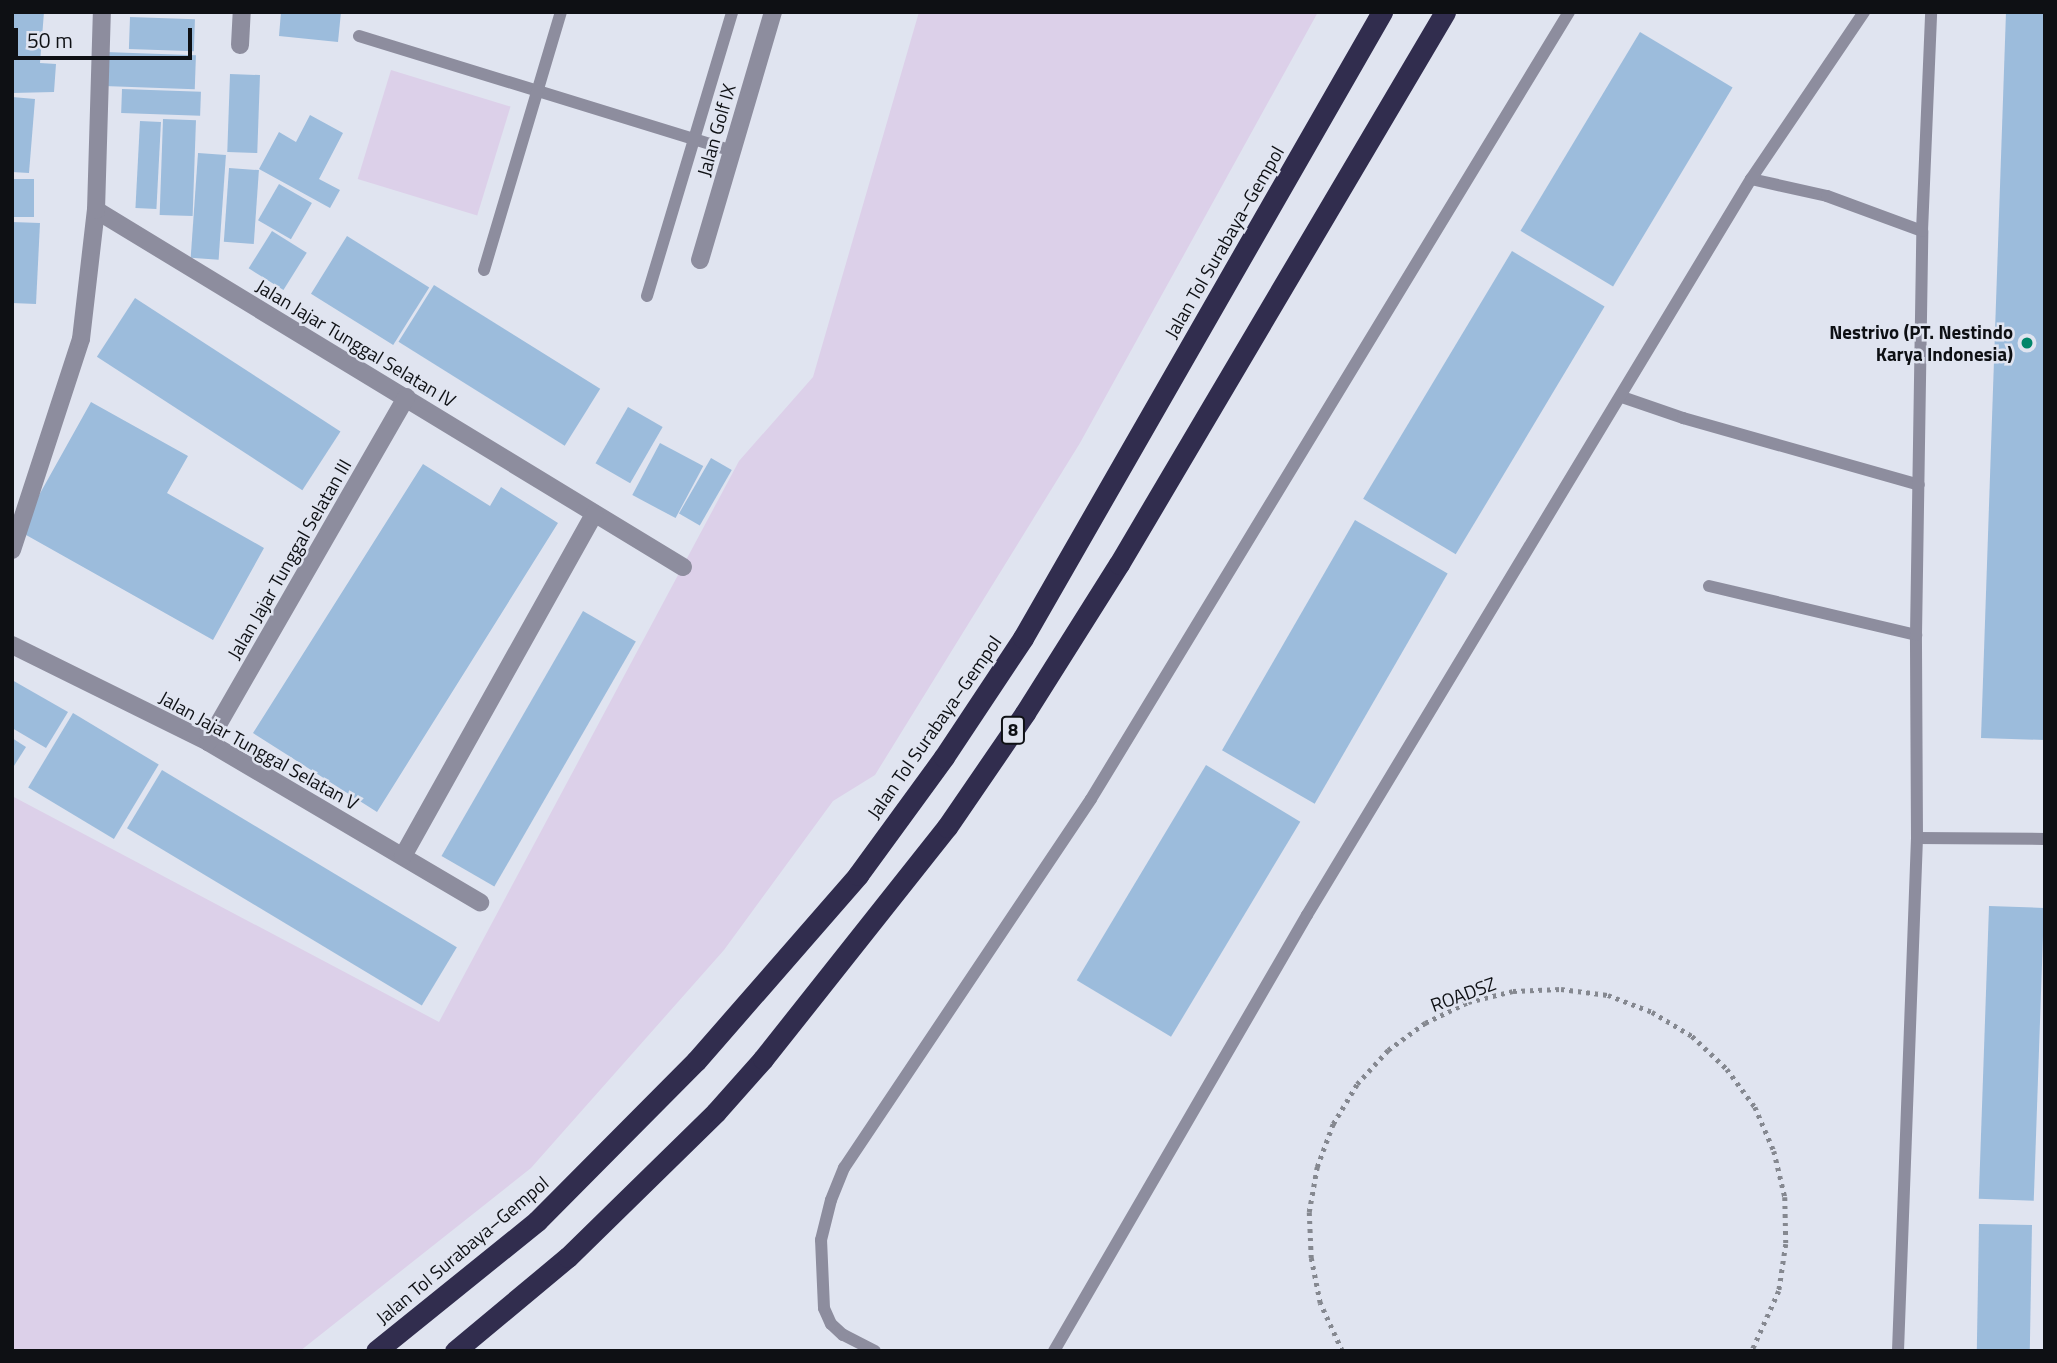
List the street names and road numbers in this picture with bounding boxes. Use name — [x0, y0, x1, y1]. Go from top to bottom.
street label: Jalan Golf IX — [692, 81, 740, 179]
street label: Jalan Tol Surabaya–Gempol — [1160, 142, 1288, 342]
street label: Jalan Jajar Tunggal Selatan IV — [252, 274, 460, 412]
street label: Jalan Jajar Tunggal Selatan III — [222, 455, 356, 663]
street label: Jalan Tol Surabaya–Gempol — [862, 631, 1006, 823]
street label: Jalan Jajar Tunggal Selatan V — [155, 686, 363, 814]
road number: 8 — [1001, 716, 1025, 744]
street label: ROADSZ — [1427, 972, 1499, 1016]
street label: Jalan Tol Surabaya–Gempol — [371, 1171, 553, 1329]

